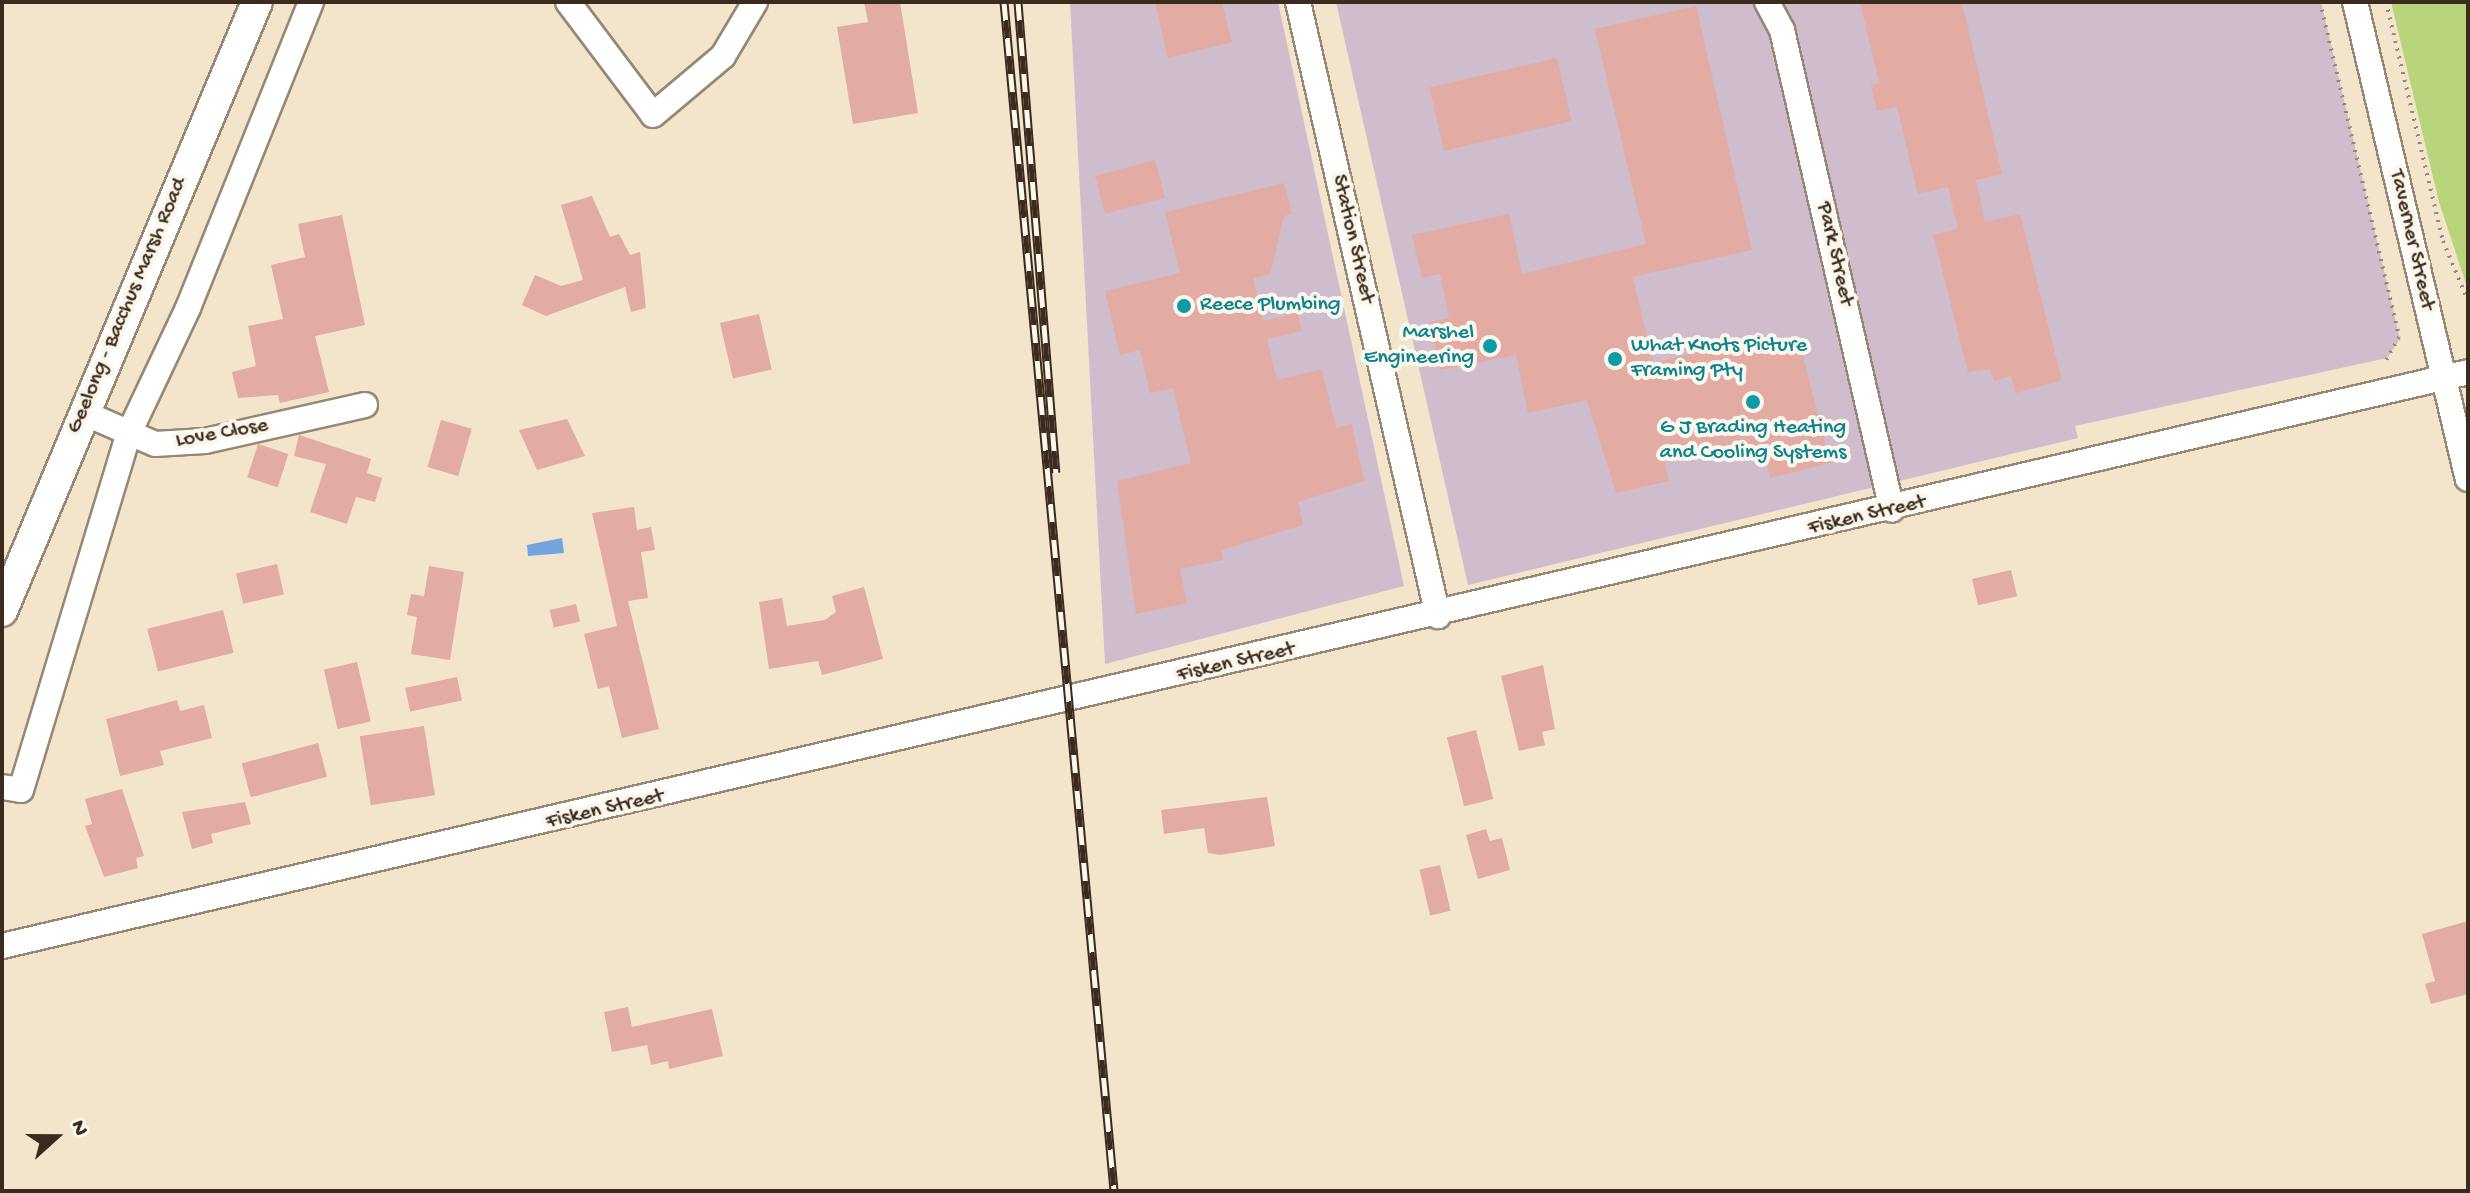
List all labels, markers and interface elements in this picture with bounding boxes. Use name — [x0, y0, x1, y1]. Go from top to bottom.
street label: Taverner Street — [2382, 167, 2440, 313]
street label: Station Street — [1324, 172, 1380, 306]
street label: Geelong - Bacchus Marsh Road — [62, 174, 194, 438]
street label: Park Street — [1809, 199, 1859, 309]
place label: Reece Plumbing — [1200, 293, 1341, 319]
marker: Reece Plumbing — [1175, 297, 1193, 315]
place label: Marshel Engineering — [1364, 320, 1474, 372]
place label: What Knots Picture Framing Pty — [1631, 333, 1807, 384]
marker: Marshel Engineering — [1481, 337, 1499, 355]
marker: What Knots Picture Framing Pty — [1606, 350, 1624, 368]
marker: G J Brading Heating and Cooling Systems — [1744, 393, 1762, 411]
street label: Love Close — [174, 413, 270, 455]
place label: G J Brading Heating and Cooling Systems — [1660, 415, 1846, 466]
street label: Fisken Street — [1806, 490, 1928, 542]
street label: Fisken Street — [1175, 637, 1297, 689]
street label: Fisken Street — [544, 784, 666, 836]
north arrow — [16, 1097, 96, 1177]
text: N — [64, 1117, 93, 1140]

